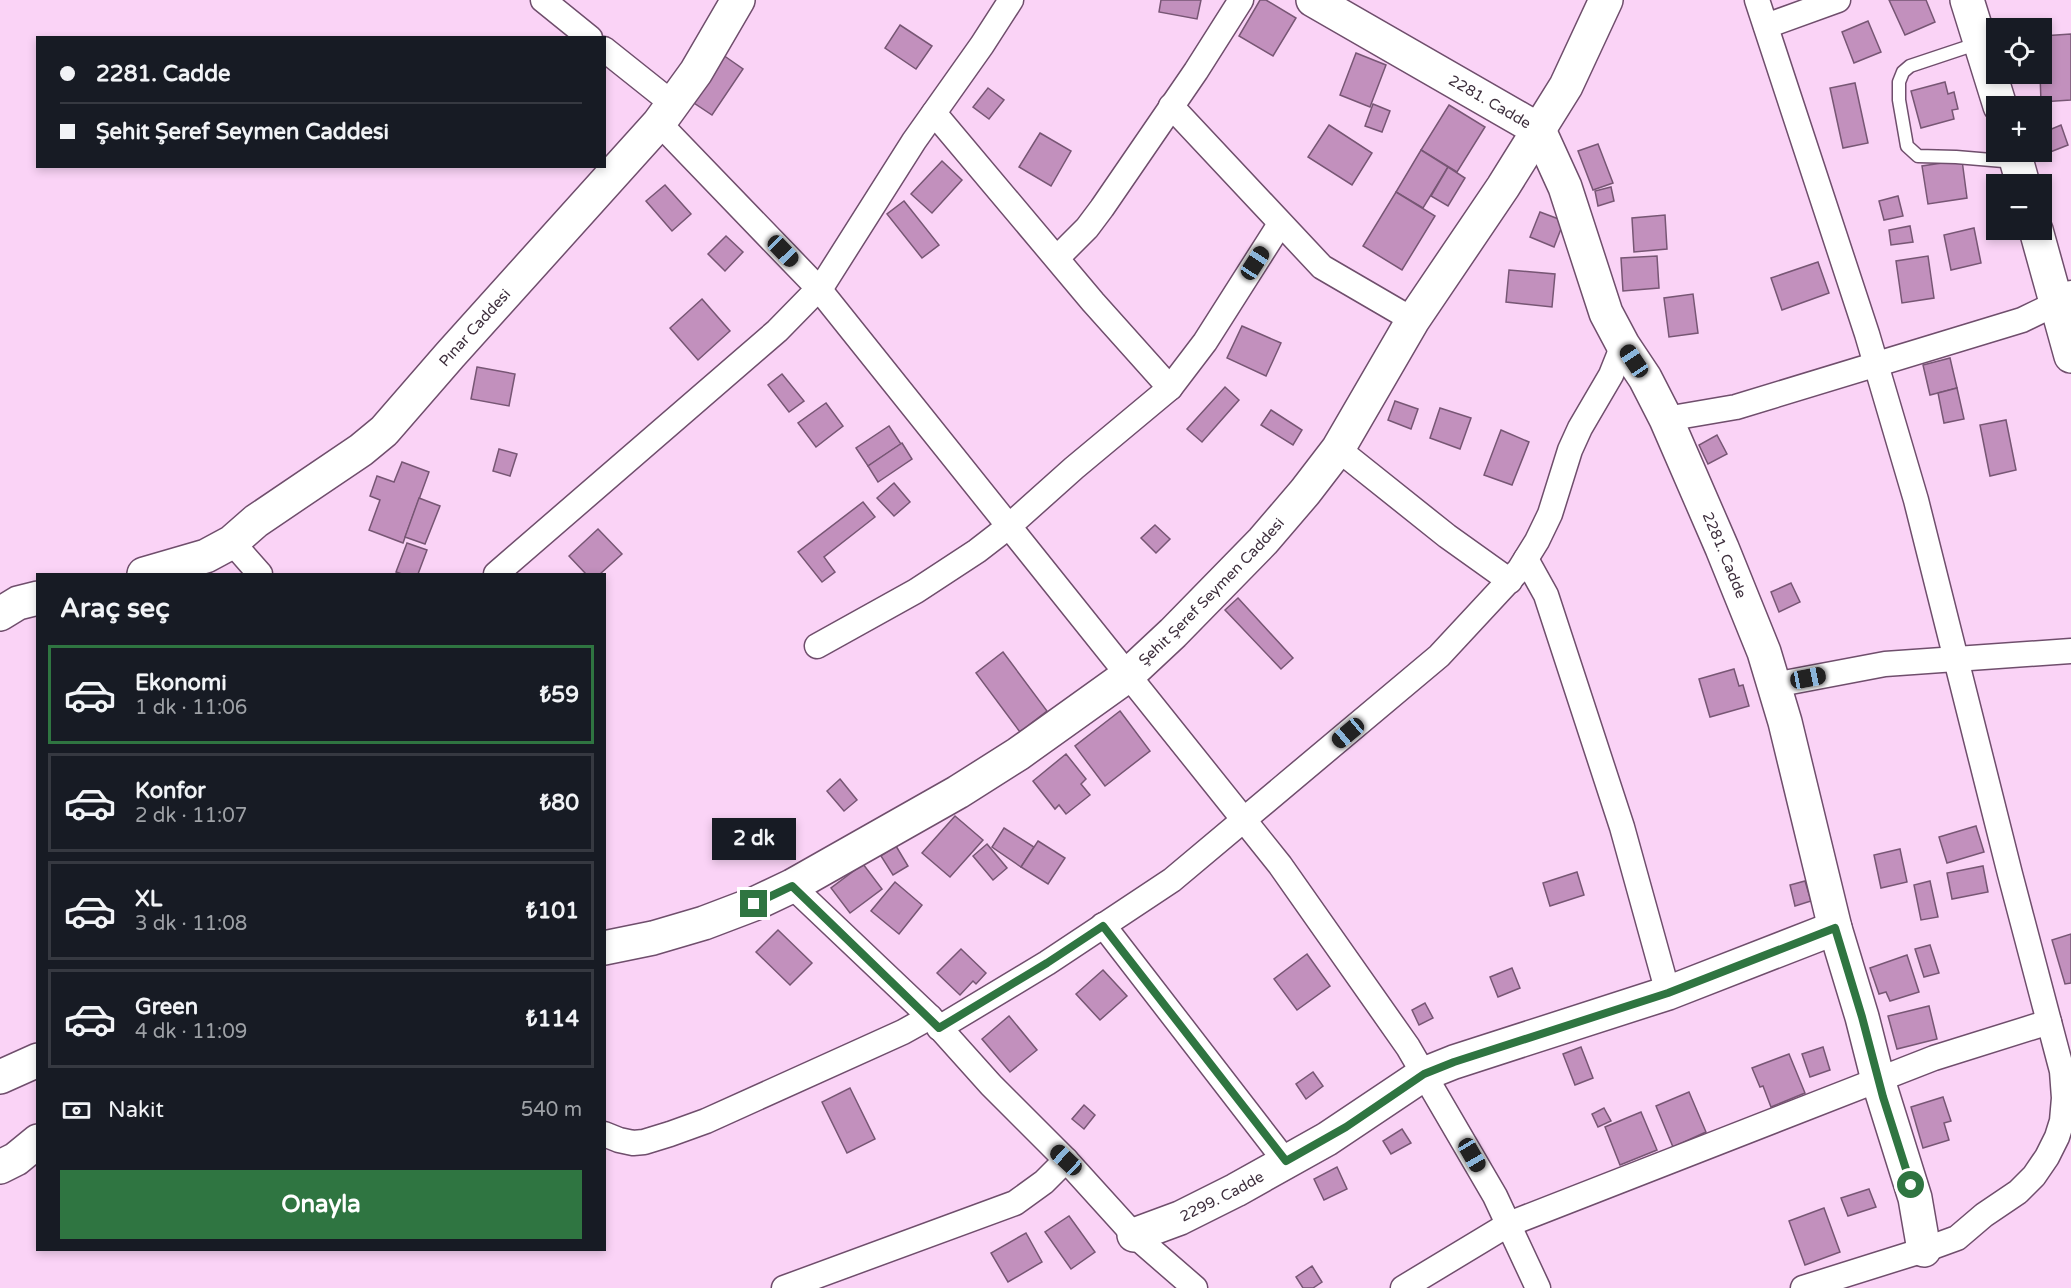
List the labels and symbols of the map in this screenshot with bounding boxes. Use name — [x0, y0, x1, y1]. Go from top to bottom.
street label: 2281. Cadde — [1446, 71, 1534, 132]
car — [764, 232, 802, 270]
car — [1238, 243, 1272, 283]
street label: Pınar Caddesi — [435, 285, 514, 370]
car — [1616, 341, 1652, 381]
street label: 2281. Cadde — [1698, 509, 1750, 601]
street label: Şehit Şeref Seymen Caddesi — [1135, 514, 1288, 669]
car — [1789, 666, 1827, 690]
car — [1328, 715, 1368, 751]
callout: 2 dk — [712, 817, 796, 859]
route end — [740, 890, 767, 917]
car — [1455, 1135, 1489, 1175]
car — [1047, 1141, 1085, 1179]
street label: 2299. Cadde — [1177, 1167, 1267, 1226]
route start — [1897, 1171, 1924, 1198]

